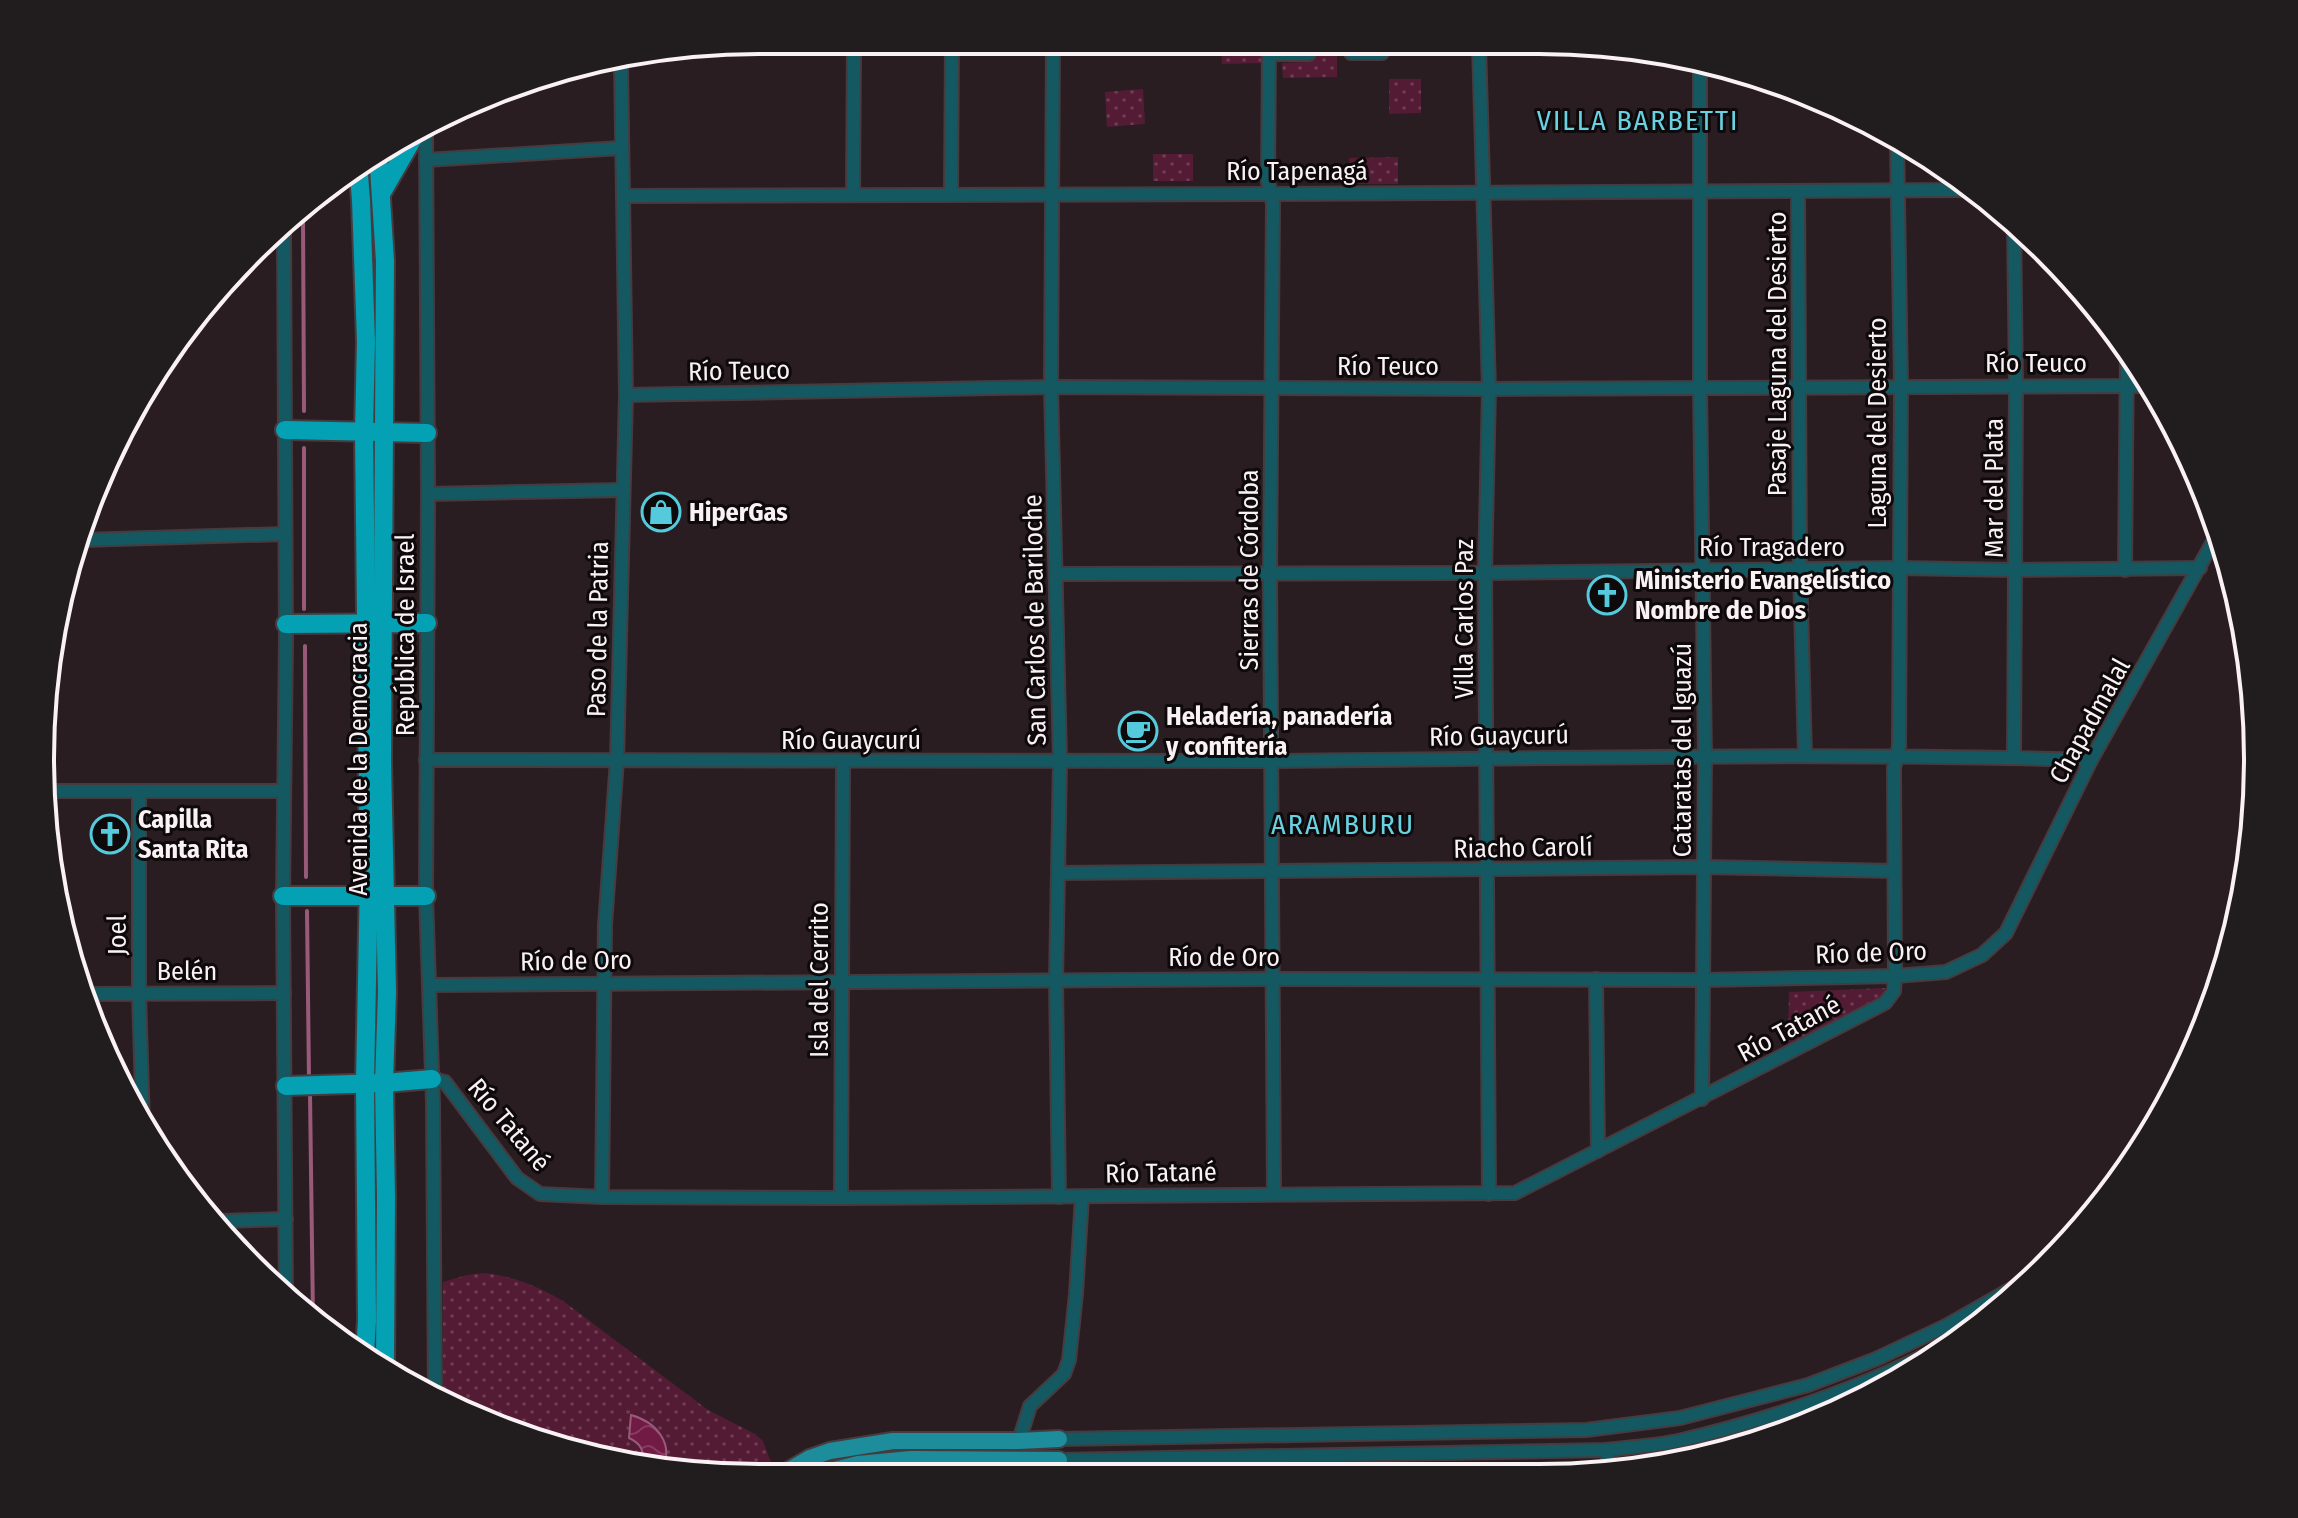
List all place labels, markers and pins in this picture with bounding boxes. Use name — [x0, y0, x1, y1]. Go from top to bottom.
shop icon: HiperGas — [640, 491, 682, 533]
place label: HiperGas — [689, 497, 788, 528]
place label: Ministerio Evangelístico Nombre de Dios — [1635, 565, 1891, 626]
church icon: Ministerio Evangelístico Nombre de Dios — [1586, 574, 1628, 616]
place label: Heladería, panadería y confitería — [1165, 701, 1393, 762]
cafe icon: Heladería, panadería y confitería — [1117, 710, 1159, 752]
place label: Capilla Santa Rita — [138, 804, 249, 865]
church icon: Capilla Santa Rita — [89, 813, 131, 855]

